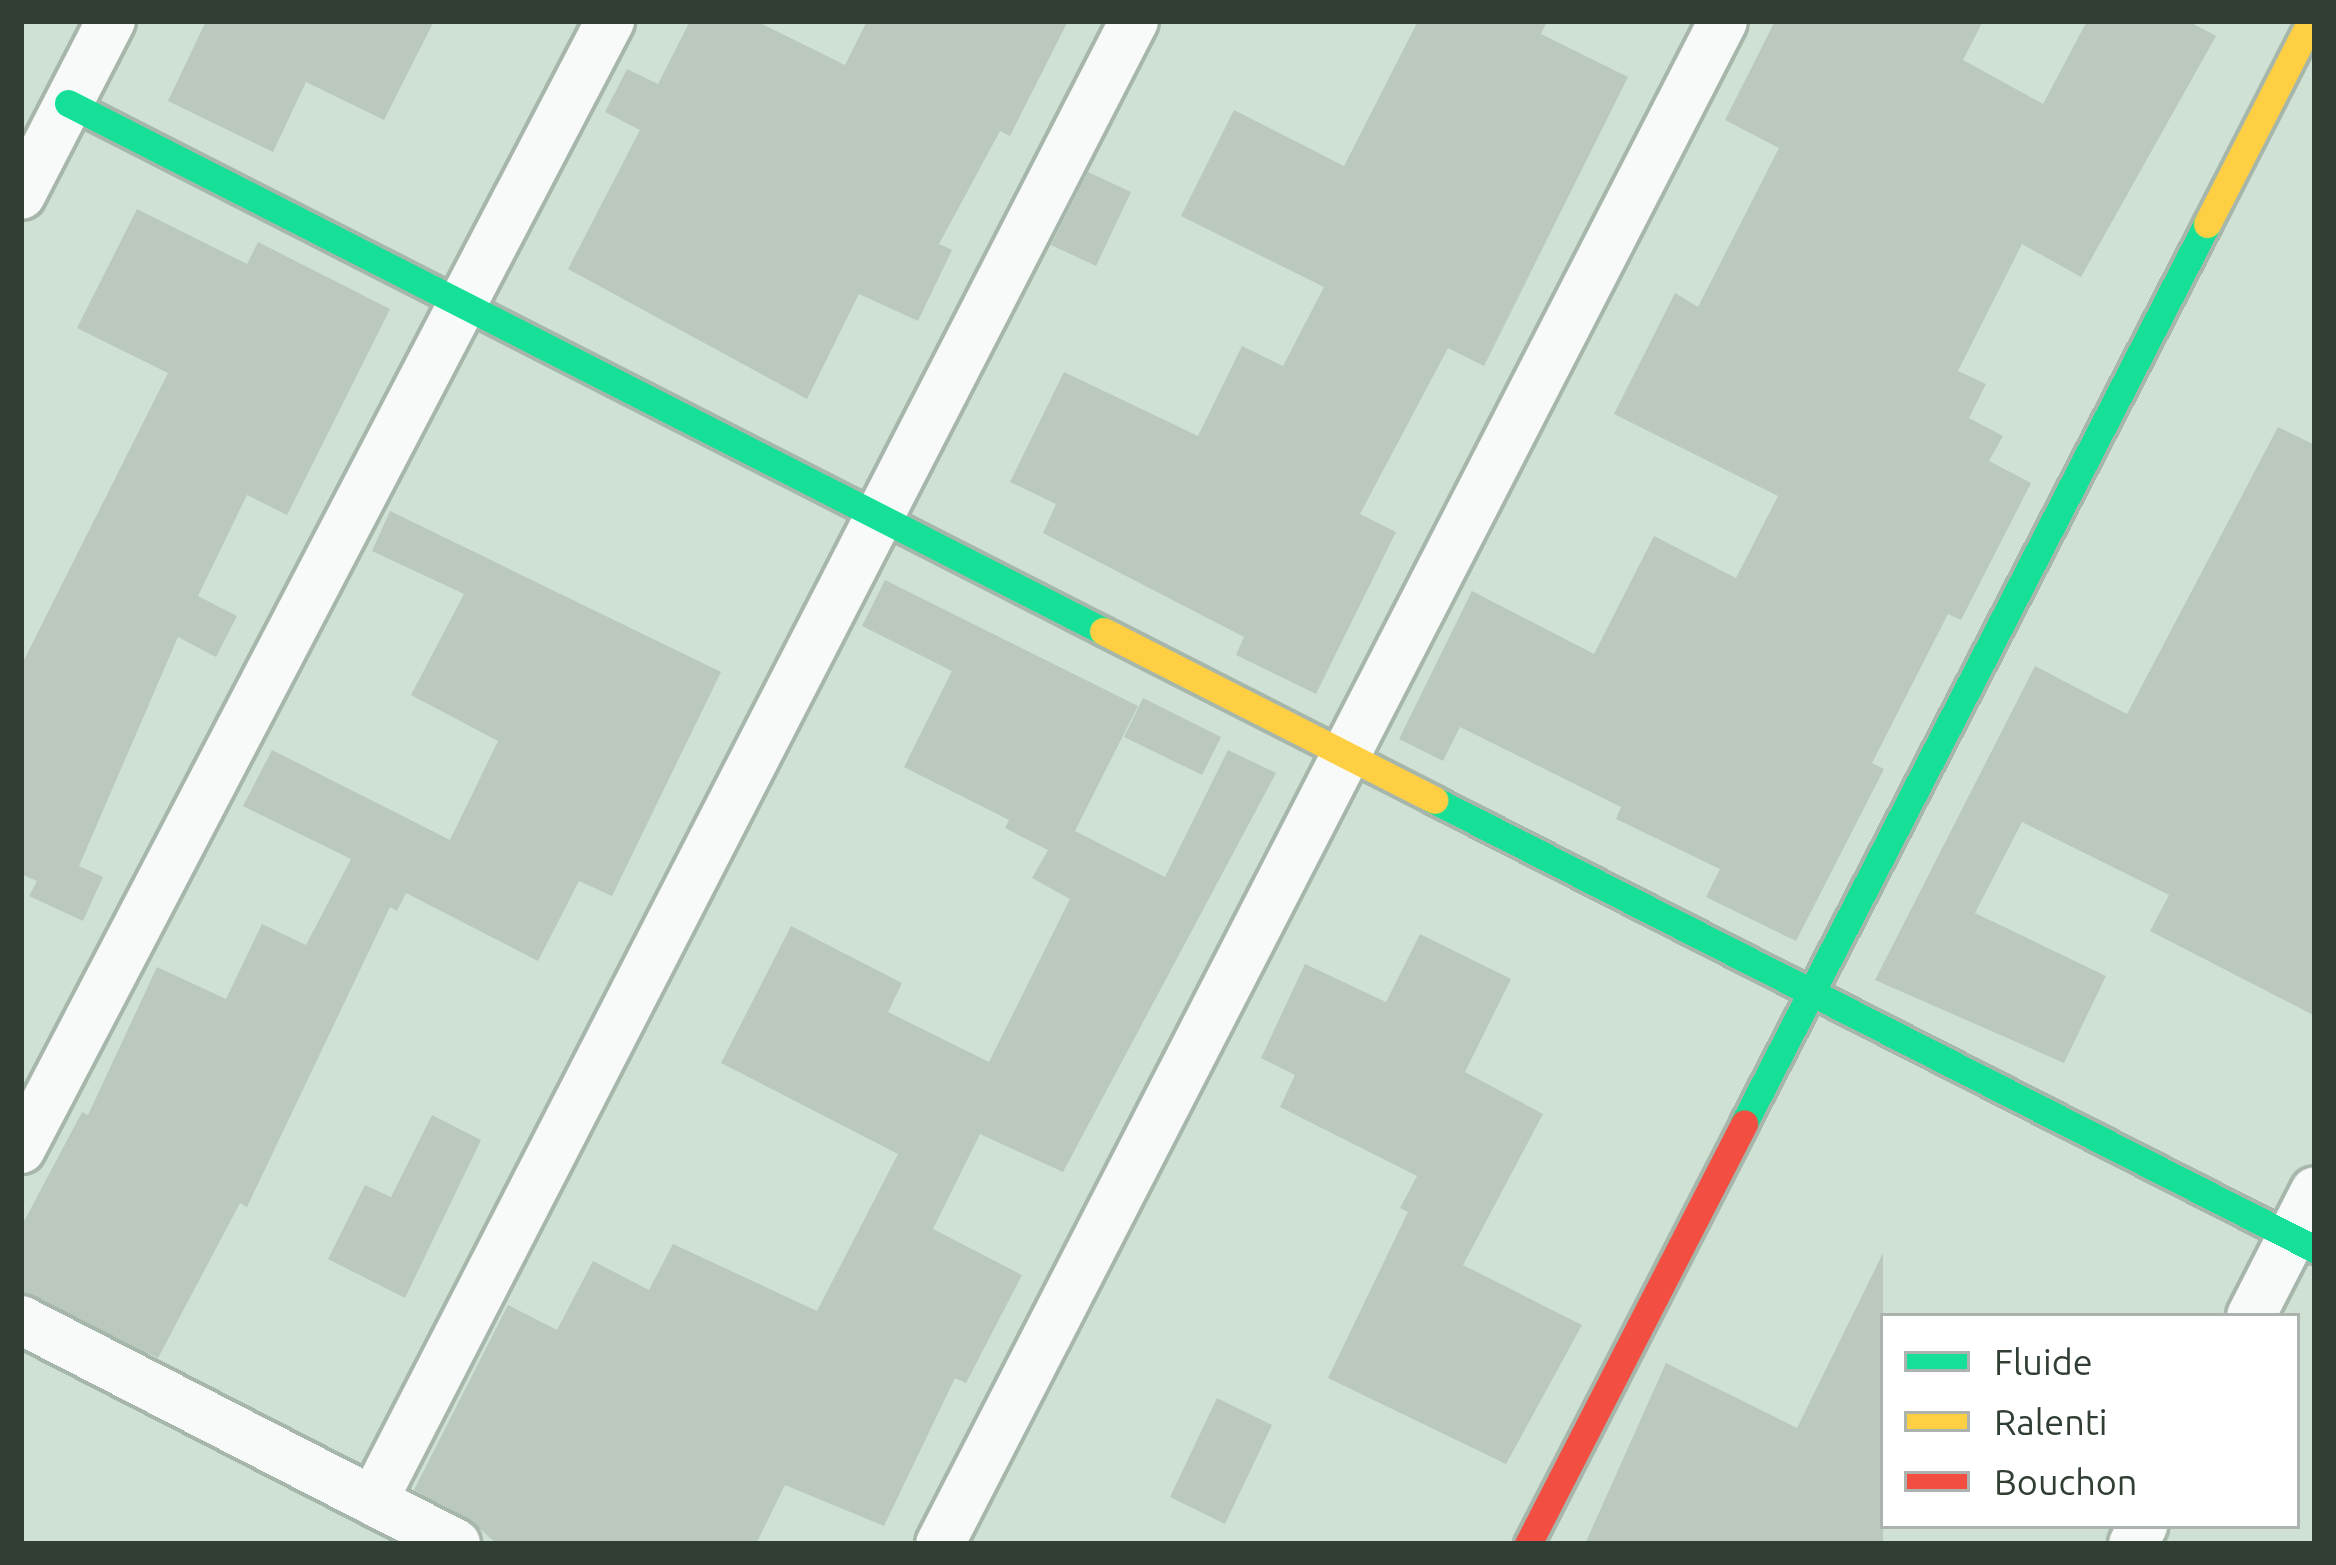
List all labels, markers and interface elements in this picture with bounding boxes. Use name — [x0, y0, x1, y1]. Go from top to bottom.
legend — [1880, 1313, 2300, 1529]
text: Fluide — [1994, 1341, 2093, 1382]
text: Ralenti — [1994, 1401, 2108, 1442]
text: Bouchon — [1994, 1461, 2137, 1502]

